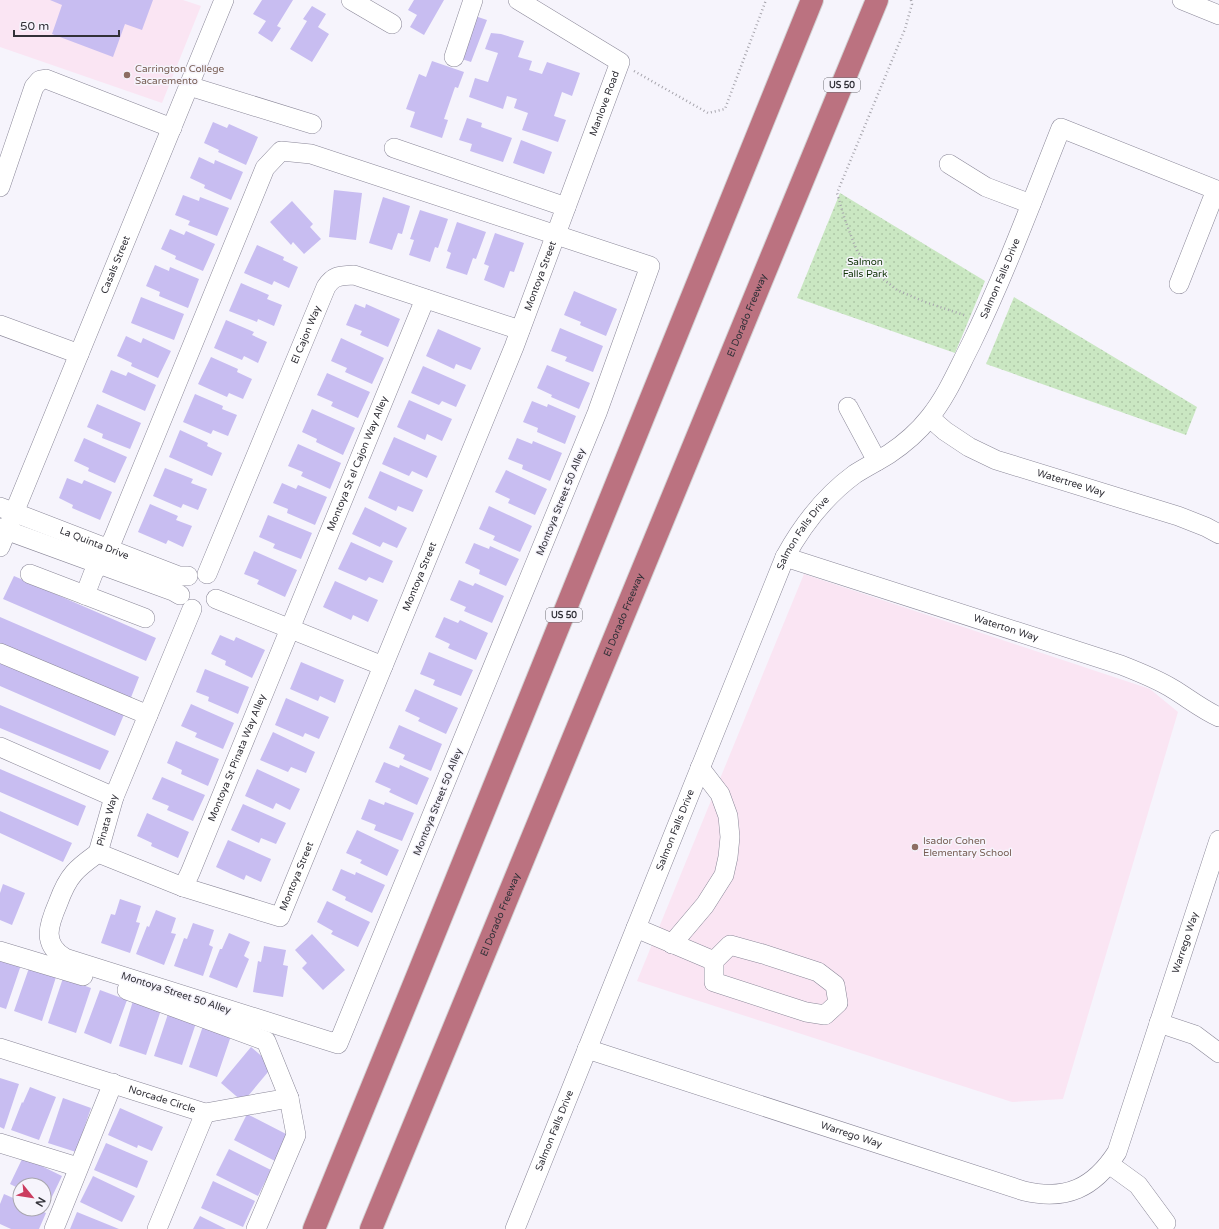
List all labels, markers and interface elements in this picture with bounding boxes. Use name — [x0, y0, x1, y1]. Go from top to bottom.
scale bar — [14, 12, 119, 38]
text: 50 m — [20, 19, 49, 33]
place label: Carrington College Sacaremento — [135, 63, 224, 87]
street label: Manlove Road — [587, 69, 622, 138]
marker: Carrington College Sacaremento — [122, 70, 132, 80]
road number: US 50 — [824, 78, 860, 92]
street label: Casals Street — [98, 234, 133, 296]
street label: Salmon Falls Drive — [978, 236, 1023, 321]
street label: Montoya Street — [522, 239, 559, 313]
park label: Salmon Falls Park — [843, 256, 888, 280]
street label: El Dorado Freeway — [725, 271, 770, 359]
street label: El Cajon Way — [289, 303, 324, 366]
street label: Montoya St el Cajon Way Alley — [325, 394, 391, 533]
street label: Montoya Street 50 Alley — [534, 446, 588, 557]
street label: Watertree Way — [1035, 467, 1107, 499]
street label: Salmon Falls Drive — [774, 494, 832, 572]
street label: La Quinta Drive — [58, 525, 131, 562]
street label: Montoya Street — [400, 540, 439, 613]
street label: El Dorado Freeway — [601, 571, 647, 658]
road number: US 50 — [546, 608, 582, 622]
street label: Waterton Way — [972, 612, 1041, 644]
street label: Montoya St Pinata Way Alley — [206, 692, 269, 823]
street label: Montoya Street 50 Alley — [411, 746, 465, 857]
street label: Salmon Falls Drive — [654, 787, 697, 872]
street label: Pinata Way — [94, 792, 121, 848]
place label: Isador Cohen Elementary School — [923, 835, 1012, 859]
street label: Montoya Street — [277, 840, 316, 913]
marker: Isador Cohen Elementary School — [910, 842, 920, 852]
street label: El Dorado Freeway — [478, 871, 523, 958]
street label: Warrego Way — [1170, 910, 1201, 975]
street label: Montoya Street 50 Alley — [120, 970, 233, 1017]
street label: Norcade Circle — [127, 1083, 197, 1116]
street label: Salmon Falls Drive — [533, 1088, 576, 1173]
street label: Warrego Way — [819, 1119, 884, 1151]
north arrow — [12, 1177, 52, 1217]
text: N — [32, 1195, 48, 1209]

